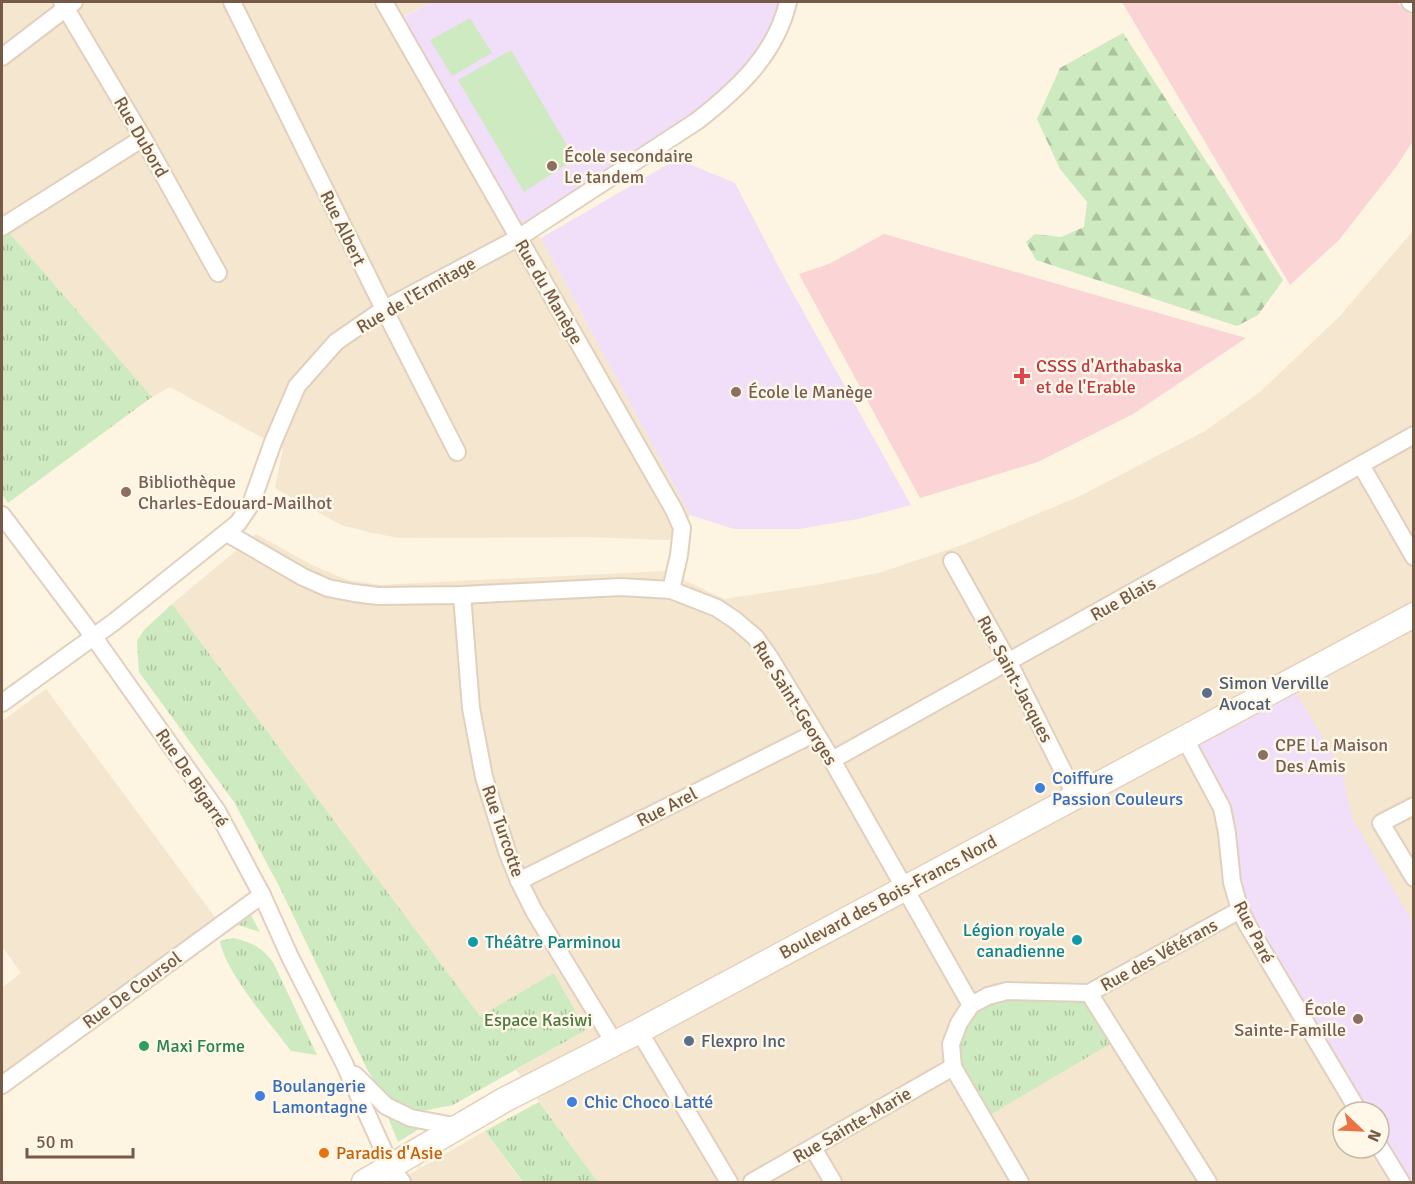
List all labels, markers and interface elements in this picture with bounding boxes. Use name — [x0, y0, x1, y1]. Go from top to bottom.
street label: Rue Dubord — [109, 93, 173, 181]
place label: École secondaire Le tandem — [564, 145, 693, 188]
marker: École secondaire Le tandem — [545, 159, 559, 173]
street label: Rue Albert — [315, 187, 371, 269]
street label: Rue du Manège — [510, 236, 588, 348]
street label: Rue de l'Ermitage — [352, 252, 480, 338]
place label: CSSS d'Arthabaska et de l'Erable — [1036, 355, 1182, 398]
marker: CSSS d'Arthabaska et de l'Erable — [1013, 367, 1031, 385]
place label: École le Manège — [748, 381, 873, 403]
marker: École le Manège — [729, 385, 743, 399]
place label: Bibliothèque Charles-Edouard-Mailhot — [138, 471, 332, 514]
marker: Bibliothèque Charles-Edouard-Mailhot — [119, 485, 133, 499]
street label: Rue Blais — [1086, 572, 1160, 626]
street label: Rue Saint-Jacques — [972, 612, 1058, 746]
street label: Rue Saint-Georges — [748, 637, 842, 769]
place label: Simon Verville Avocat — [1219, 672, 1329, 715]
marker: Simon Verville Avocat — [1200, 686, 1214, 700]
street label: Rue De Bigarré — [151, 725, 233, 831]
place label: CPE La Maison Des Amis — [1275, 734, 1388, 777]
marker: CPE La Maison Des Amis — [1256, 748, 1270, 762]
place label: Coiffure Passion Couleurs — [1052, 767, 1183, 810]
marker: Coiffure Passion Couleurs — [1033, 781, 1047, 795]
street label: Rue Turcotte — [477, 782, 529, 880]
street label: Rue Arel — [633, 782, 701, 832]
street label: Boulevard des Bois-Francs Nord — [775, 830, 1001, 964]
street label: Rue Paré — [1229, 897, 1279, 967]
street label: Rue des Vétérans — [1097, 914, 1221, 996]
place label: Légion royale canadienne — [963, 919, 1065, 962]
place label: Théâtre Parminou — [485, 931, 621, 953]
marker: Légion royale canadienne — [1070, 933, 1084, 947]
marker: Théâtre Parminou — [466, 935, 480, 949]
street label: Rue De Coursol — [78, 947, 186, 1033]
place label: École Sainte-Famille — [1234, 998, 1346, 1041]
park label: Espace Kasiwi — [484, 1009, 592, 1031]
marker: École Sainte-Famille — [1351, 1012, 1365, 1026]
place label: Flexpro Inc — [701, 1030, 786, 1052]
marker: Flexpro Inc — [682, 1034, 696, 1048]
place label: Maxi Forme — [156, 1035, 245, 1057]
marker: Maxi Forme — [137, 1039, 151, 1053]
place label: Boulangerie Lamontagne — [272, 1075, 368, 1118]
street label: Rue Sainte-Marie — [789, 1082, 915, 1168]
marker: Boulangerie Lamontagne — [253, 1089, 267, 1103]
place label: Chic Choco Latté — [584, 1091, 713, 1113]
marker: Chic Choco Latté — [565, 1095, 579, 1109]
north arrow — [1331, 1100, 1391, 1160]
scale bar — [27, 1121, 134, 1159]
text: N — [1363, 1126, 1385, 1145]
text: 50 m — [36, 1131, 74, 1153]
place label: Paradis d'Asie — [336, 1142, 443, 1164]
marker: Paradis d'Asie — [317, 1146, 331, 1160]

